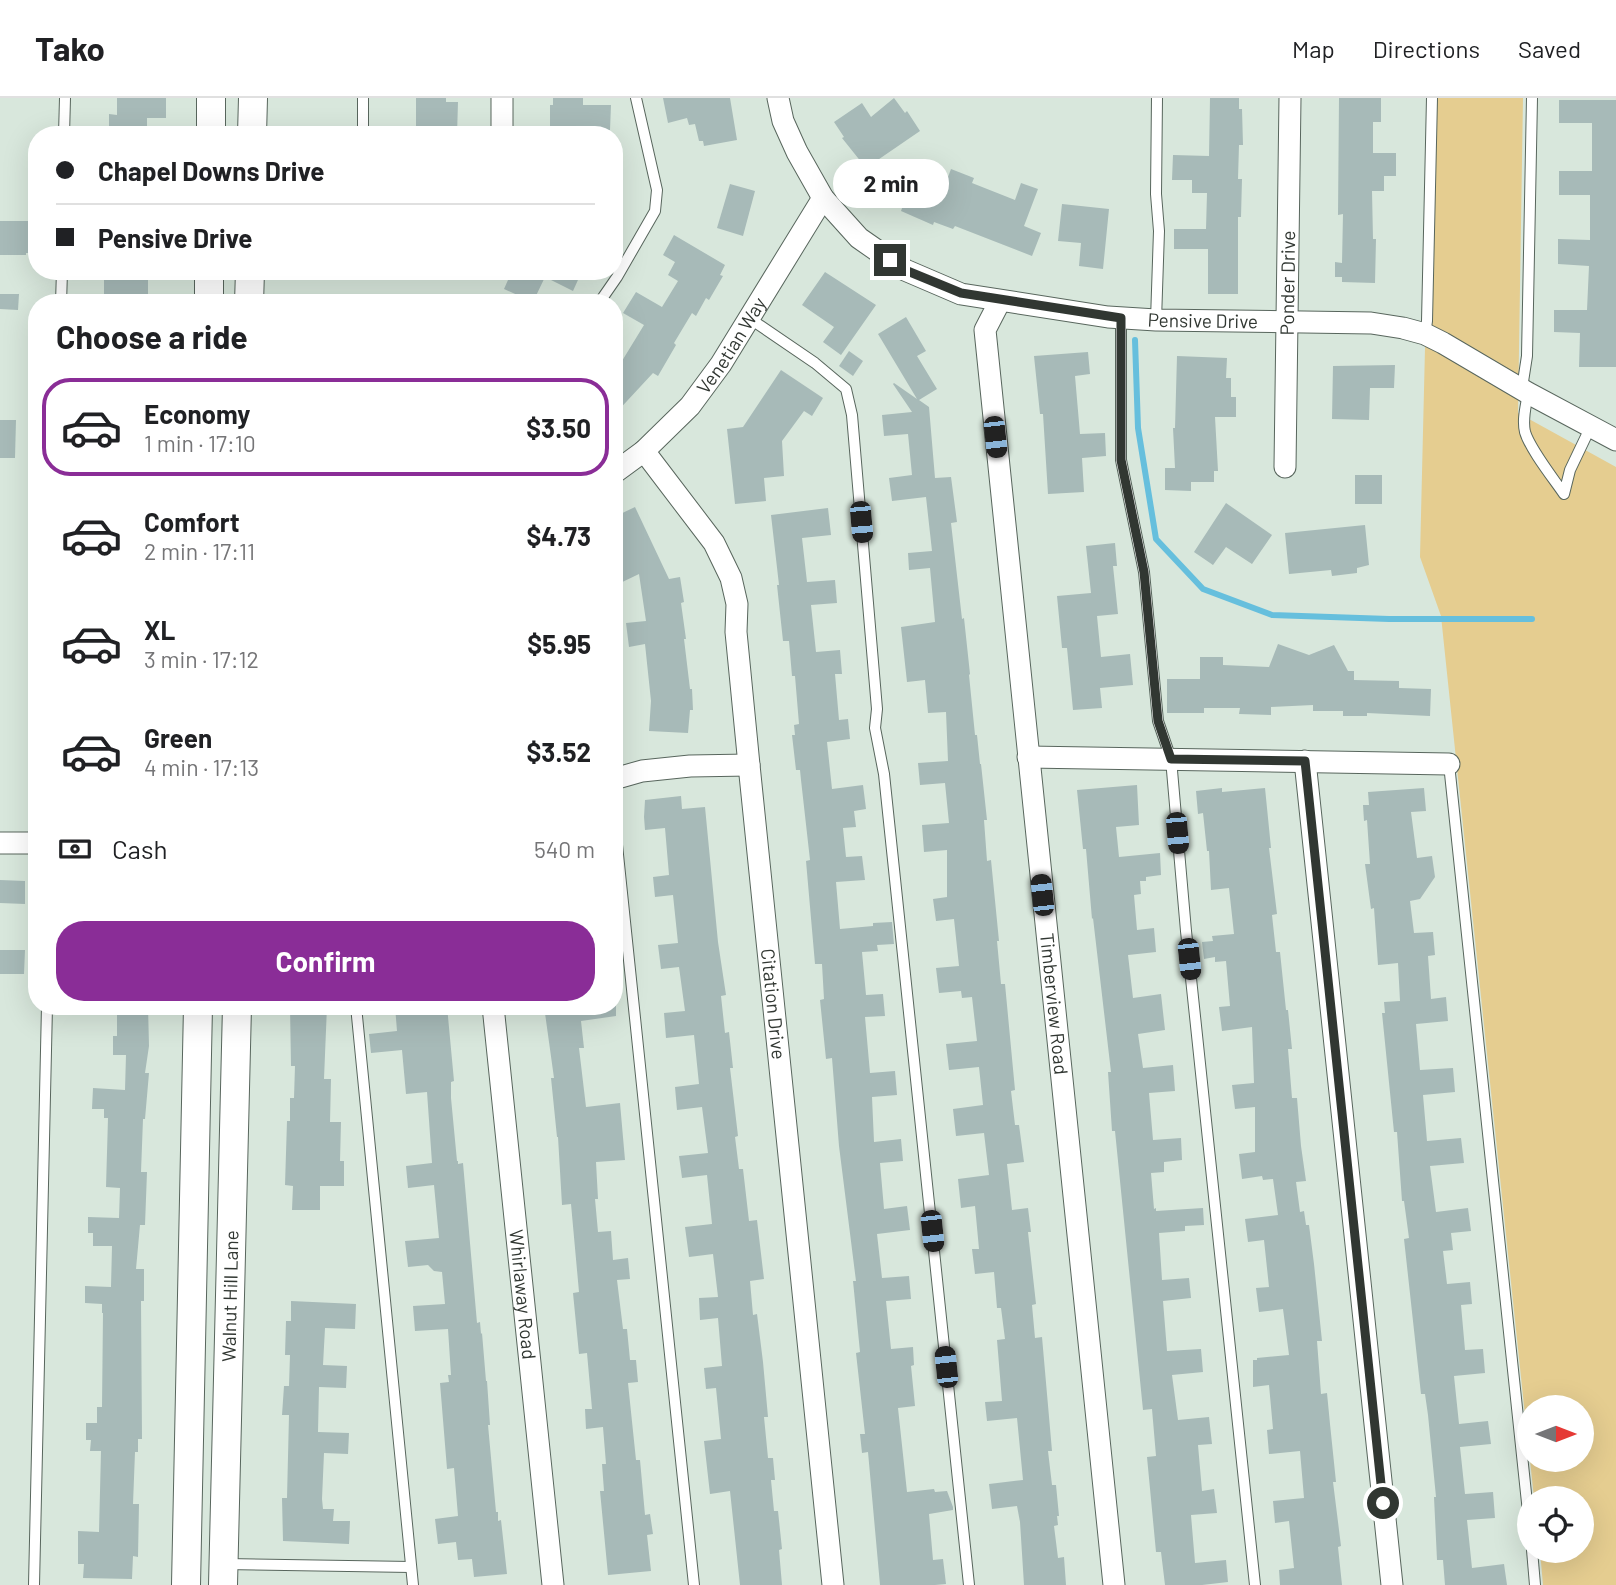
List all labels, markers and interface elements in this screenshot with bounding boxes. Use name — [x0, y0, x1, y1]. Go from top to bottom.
text: Tako — [35, 28, 105, 68]
text: Map — [1292, 34, 1335, 63]
text: Directions — [1373, 34, 1480, 63]
text: Saved — [1518, 34, 1581, 63]
text: Chapel Downs Drive — [98, 155, 324, 186]
callout: 2 min — [832, 158, 948, 208]
text: 2 min — [863, 169, 919, 197]
text: Pensive Drive — [98, 222, 252, 253]
street label: Ponder Drive — [1275, 230, 1299, 336]
route end — [874, 244, 906, 276]
street label: Venetian Way — [691, 292, 770, 398]
street label: Pensive Drive — [1147, 308, 1258, 332]
text: Choose a ride — [56, 317, 248, 355]
icon: car — [60, 396, 123, 459]
text: Economy — [144, 398, 250, 429]
text: $3.50 — [526, 412, 591, 443]
car — [983, 415, 1008, 459]
text: 1 min · 17:10 — [144, 429, 256, 457]
car — [849, 500, 874, 544]
icon: car — [60, 504, 123, 567]
text: Comfort — [144, 506, 240, 537]
text: $4.73 — [526, 520, 591, 551]
text: 2 min · 17:11 — [144, 537, 255, 565]
icon: car — [60, 612, 123, 675]
text: XL — [144, 614, 175, 645]
text: $5.95 — [527, 628, 591, 659]
text: 3 min · 17:12 — [144, 645, 259, 673]
icon: car — [60, 720, 123, 783]
text: Green — [144, 722, 212, 753]
text: $3.52 — [526, 736, 591, 767]
text: 4 min · 17:13 — [144, 753, 259, 781]
car — [1165, 811, 1190, 855]
icon: cash — [56, 830, 94, 868]
text: Cash — [112, 833, 167, 864]
text: 540 m — [534, 835, 595, 863]
car — [1030, 873, 1055, 917]
button: Confirm — [56, 921, 595, 1001]
street label: Timberview Road — [1036, 932, 1073, 1076]
car — [1177, 937, 1202, 981]
street label: Citation Drive — [757, 947, 791, 1061]
car — [920, 1209, 945, 1253]
street label: Whirlaway Road — [505, 1228, 542, 1360]
street label: Walnut Hill Lane — [216, 1230, 243, 1362]
car — [934, 1345, 959, 1389]
north arrow — [1517, 1395, 1594, 1472]
map controls — [1517, 1395, 1594, 1563]
button: locate — [1517, 1486, 1594, 1563]
route start — [1367, 1487, 1399, 1519]

